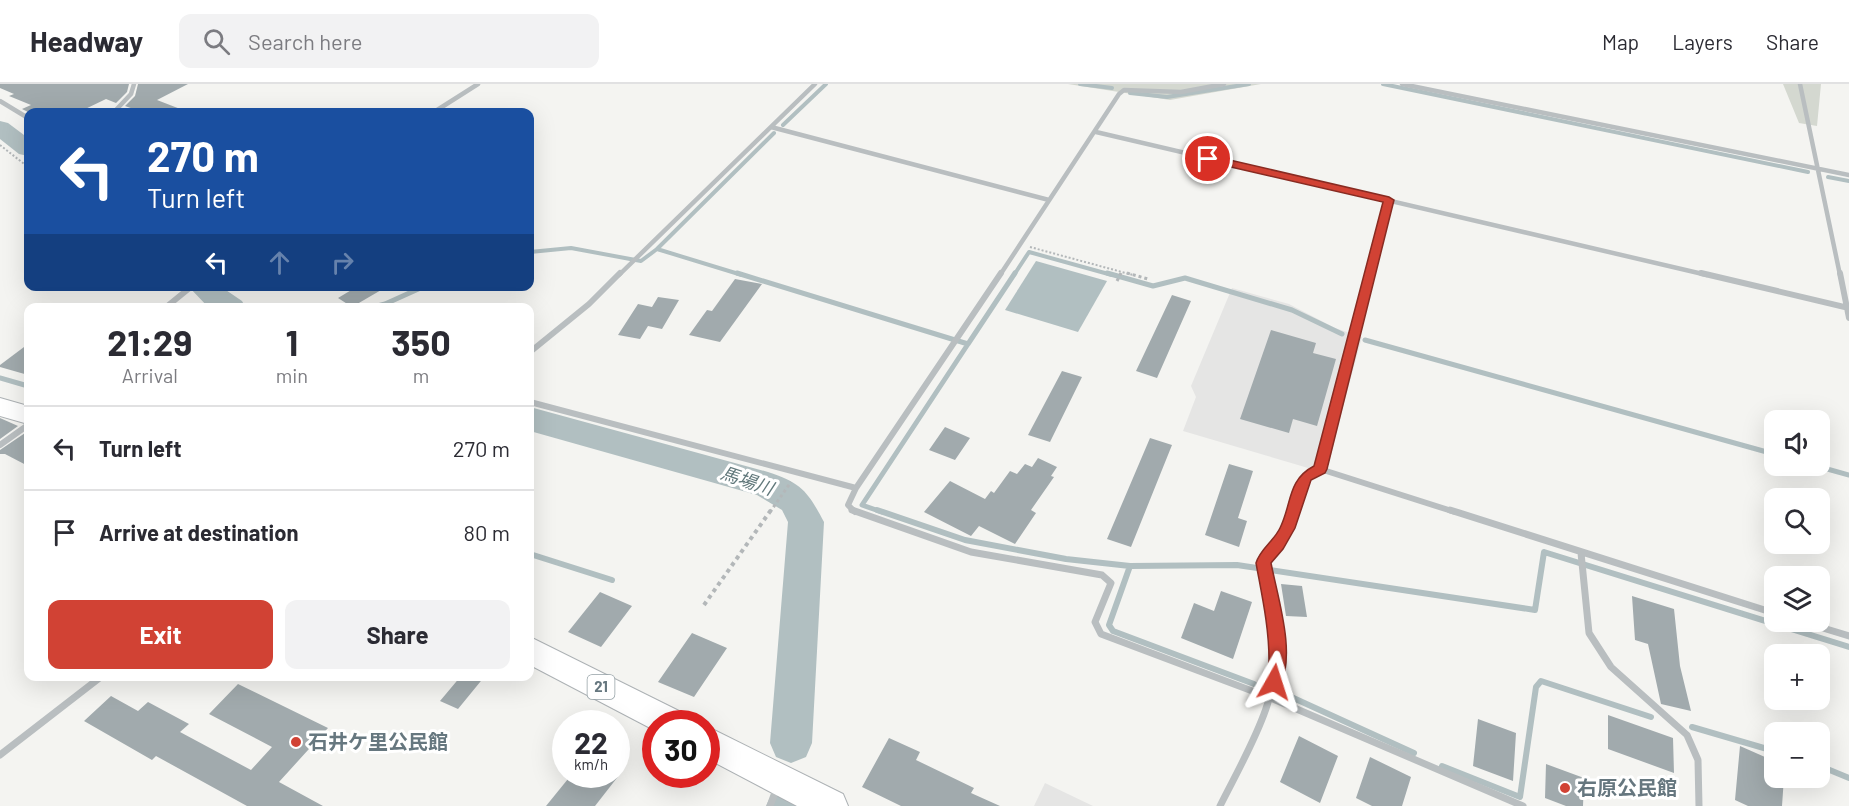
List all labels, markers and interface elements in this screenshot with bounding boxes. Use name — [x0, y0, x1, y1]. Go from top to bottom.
search box — [179, 14, 599, 68]
text: Headway — [30, 24, 143, 58]
icon: search — [200, 25, 233, 58]
text: Search here — [248, 28, 362, 54]
text: Map — [1602, 29, 1639, 54]
text: Layers — [1672, 29, 1733, 54]
text: Share — [1766, 29, 1819, 54]
text: 270 m — [147, 130, 259, 180]
icon: left — [48, 132, 126, 210]
pin — [1182, 133, 1233, 184]
icon: arrive — [1191, 142, 1224, 175]
text: Turn left — [147, 181, 245, 213]
icon: left — [200, 246, 233, 279]
icon: ahead — [263, 246, 296, 279]
icon: right — [326, 246, 359, 279]
text: 21:29 — [107, 320, 192, 363]
text: 1 — [285, 320, 298, 363]
text: 350 — [391, 320, 451, 363]
text: Arrival — [122, 363, 178, 387]
text: min — [276, 363, 308, 387]
text: m — [413, 363, 429, 387]
map controls — [1764, 410, 1830, 788]
button: sound — [1764, 410, 1830, 476]
icon: left — [48, 432, 81, 465]
text: Turn left — [99, 435, 182, 461]
text: 270 m — [453, 435, 510, 461]
water label: 馬場川 — [718, 461, 778, 500]
button: search — [1764, 488, 1830, 554]
icon: arrive — [48, 516, 81, 549]
text: Arrive at destination — [99, 519, 298, 545]
text: 80 m — [464, 519, 510, 545]
button: layers — [1764, 566, 1830, 632]
button: Exit — [48, 600, 273, 669]
button: Share — [285, 600, 510, 669]
button: + — [1764, 644, 1830, 710]
position arrow — [1242, 650, 1306, 714]
road number: 21 — [588, 675, 614, 699]
speed limit sign: 30 — [642, 710, 720, 788]
button: − — [1764, 722, 1830, 788]
text: 22 — [574, 724, 608, 760]
place label: 石井ケ里公民館 — [308, 729, 448, 753]
marker: 石井ケ里公民館 — [289, 735, 303, 749]
text: km/h — [574, 755, 608, 773]
place label: 右原公民館 — [1577, 775, 1677, 799]
marker: 右原公民館 — [1558, 781, 1572, 795]

